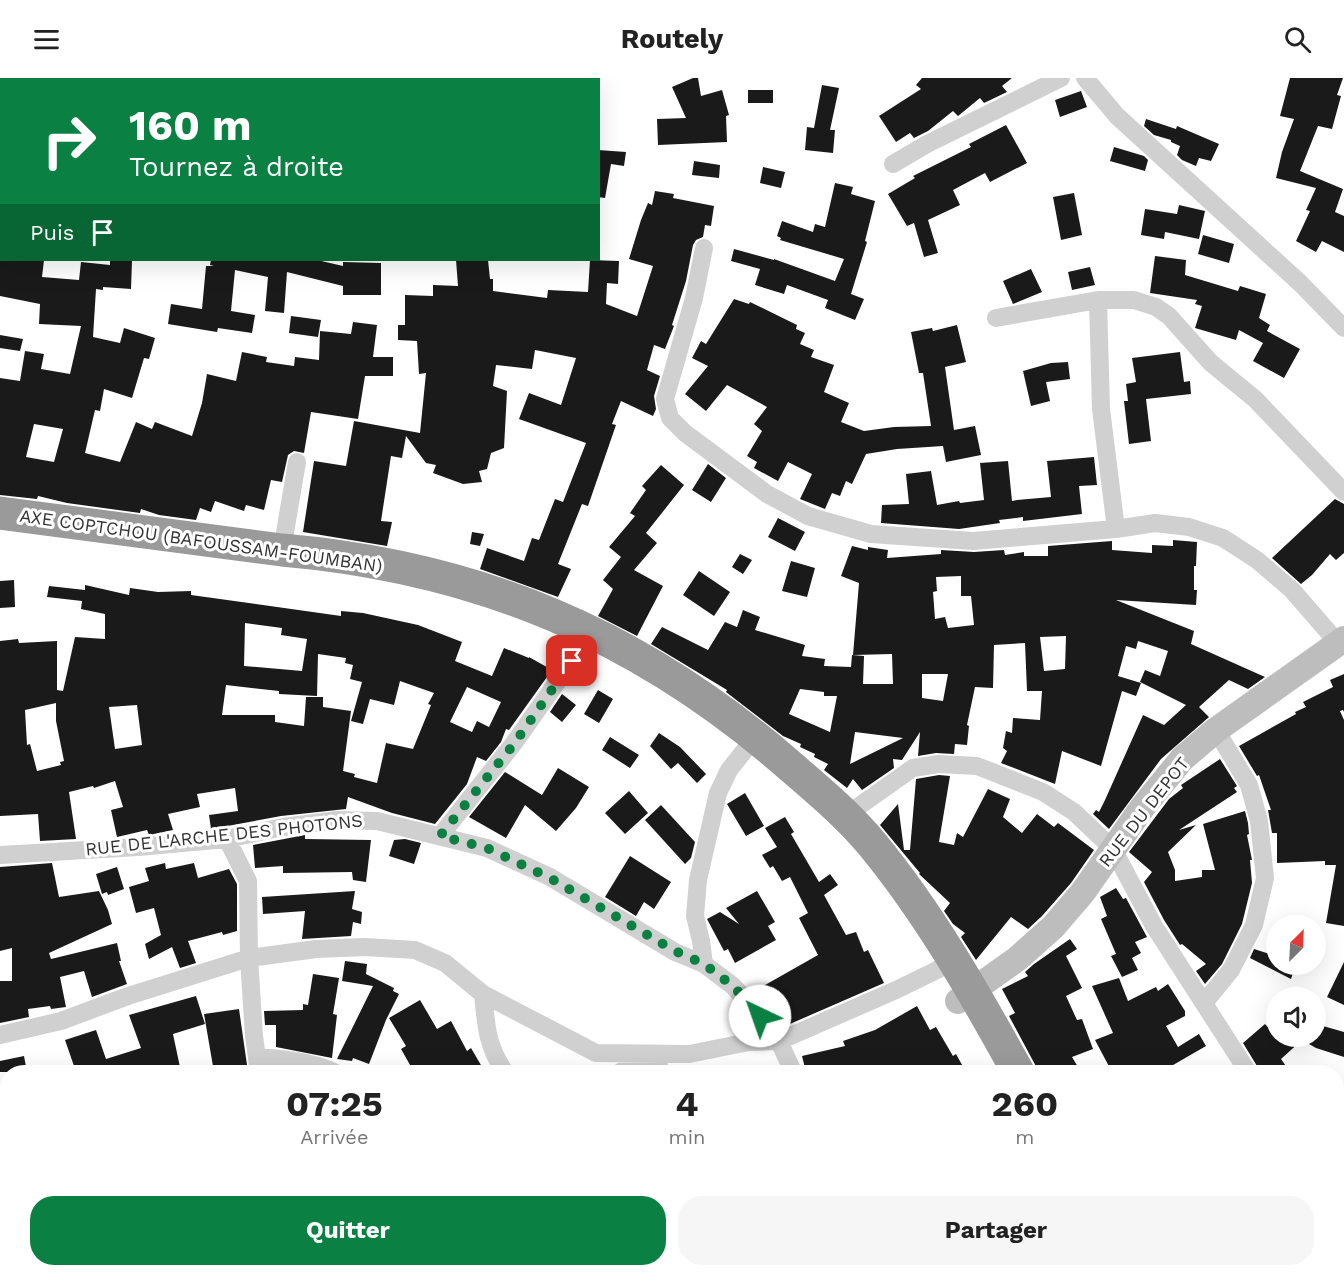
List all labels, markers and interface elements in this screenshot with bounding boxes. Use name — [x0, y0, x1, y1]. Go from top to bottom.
icon: menu — [30, 23, 63, 56]
text: Routely — [621, 23, 723, 55]
icon: search — [1281, 23, 1314, 56]
text: 160 m — [129, 101, 252, 150]
icon: right — [30, 102, 108, 180]
text: Tournez à droite — [129, 151, 344, 183]
icon: arrive — [86, 216, 119, 249]
text: Puis — [30, 220, 74, 245]
street label: AXE COPTCHOU (BAFOUSSAM-FOUMBAN) — [18, 505, 384, 576]
pin — [546, 635, 597, 686]
icon: arrive — [555, 644, 588, 677]
street label: RUE DU DEPOT — [1094, 752, 1193, 871]
street label: RUE DE L'ARCHE DES PHOTONS — [84, 809, 364, 860]
north arrow — [1266, 915, 1326, 975]
map controls — [1266, 915, 1326, 1047]
position arrow — [728, 984, 792, 1048]
button: sound — [1266, 987, 1326, 1047]
text: 07:25 — [286, 1083, 383, 1125]
text: 4 — [675, 1083, 699, 1125]
text: 260 — [991, 1083, 1058, 1125]
text: Arrivée — [300, 1125, 368, 1149]
text: min — [669, 1125, 705, 1149]
text: m — [1015, 1125, 1034, 1149]
button: Quitter — [30, 1196, 666, 1265]
button: Partager — [678, 1196, 1314, 1265]

